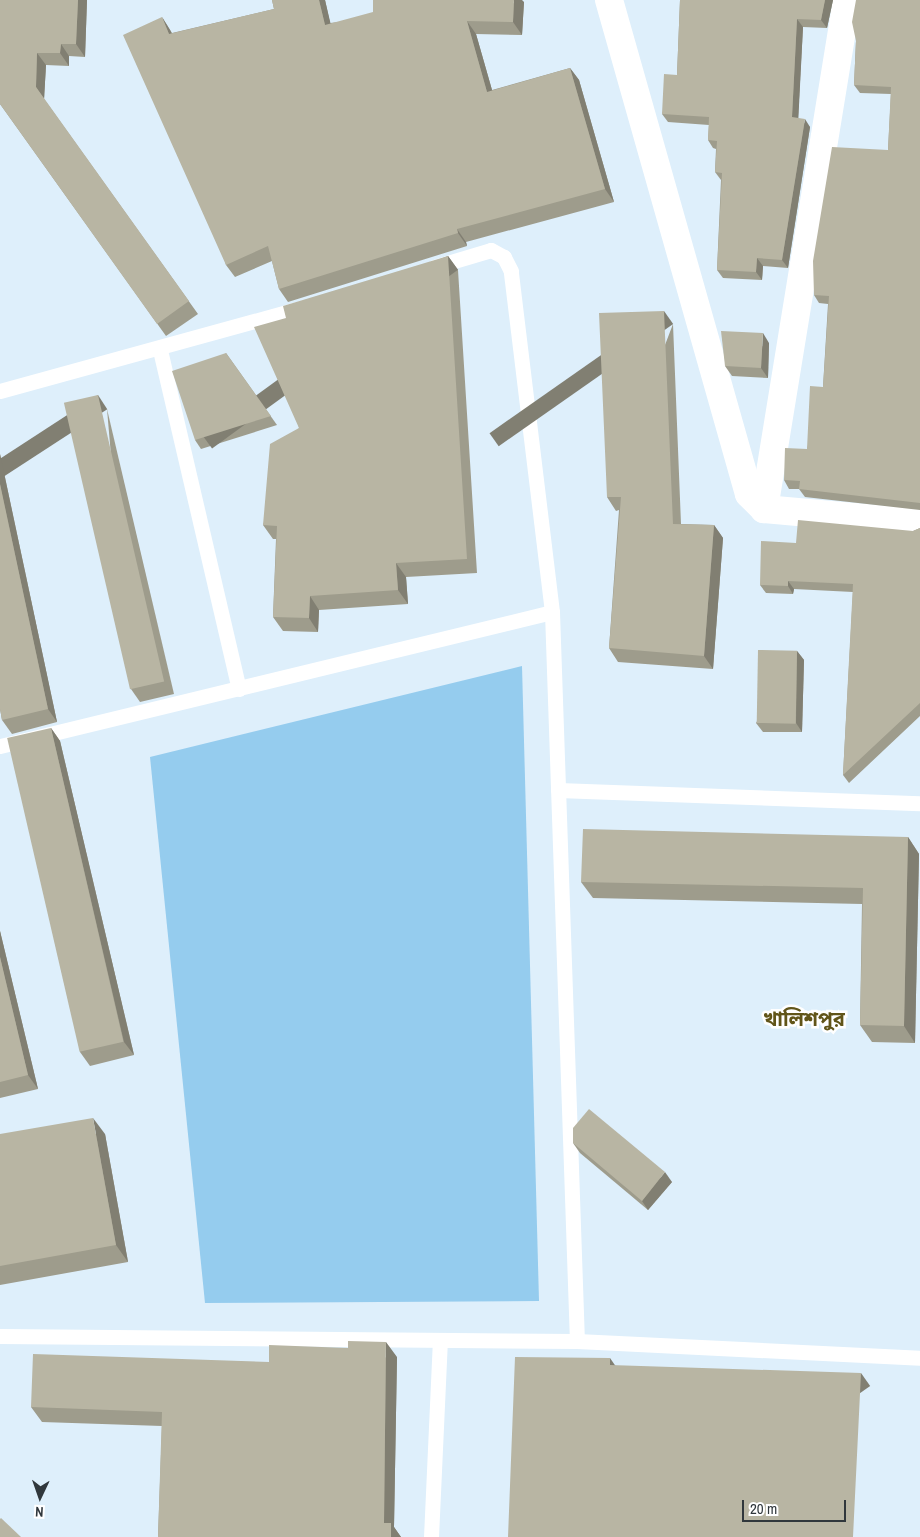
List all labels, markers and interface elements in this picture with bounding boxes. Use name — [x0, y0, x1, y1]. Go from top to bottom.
district label: খালিশপুর — [763, 1006, 845, 1030]
north arrow — [15, 1472, 65, 1522]
scale bar — [745, 1490, 849, 1522]
text: 20 m — [750, 1498, 777, 1519]
text: N — [35, 1503, 44, 1521]

